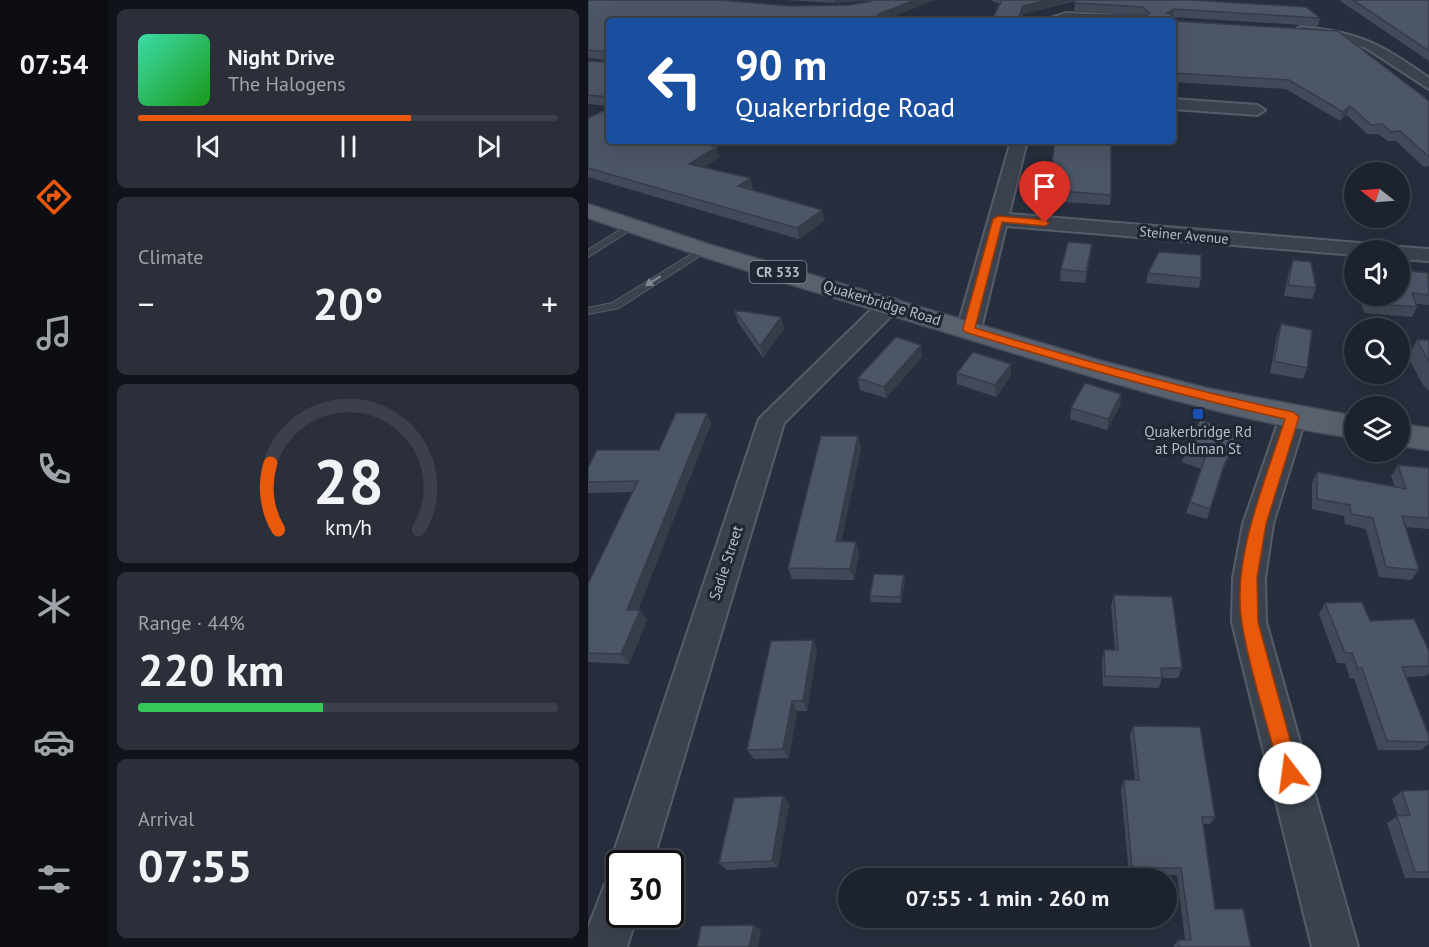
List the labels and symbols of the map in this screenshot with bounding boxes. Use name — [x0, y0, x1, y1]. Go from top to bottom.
pin — [1019, 161, 1070, 223]
north arrow — [1344, 162, 1410, 228]
street label: Steiner Avenue — [1139, 222, 1229, 248]
road number: CR 533 — [750, 261, 807, 283]
one-way arrow — [646, 275, 662, 287]
street label: Quakerbridge Road — [821, 276, 943, 329]
marker: Quakerbridge Rd at Pollman St — [1191, 407, 1205, 421]
place label: Quakerbridge Rd at Pollman St — [1144, 422, 1252, 458]
street label: Sadie Street — [705, 523, 747, 603]
position arrow — [1258, 741, 1322, 805]
speed limit sign: 30 — [606, 850, 684, 928]

